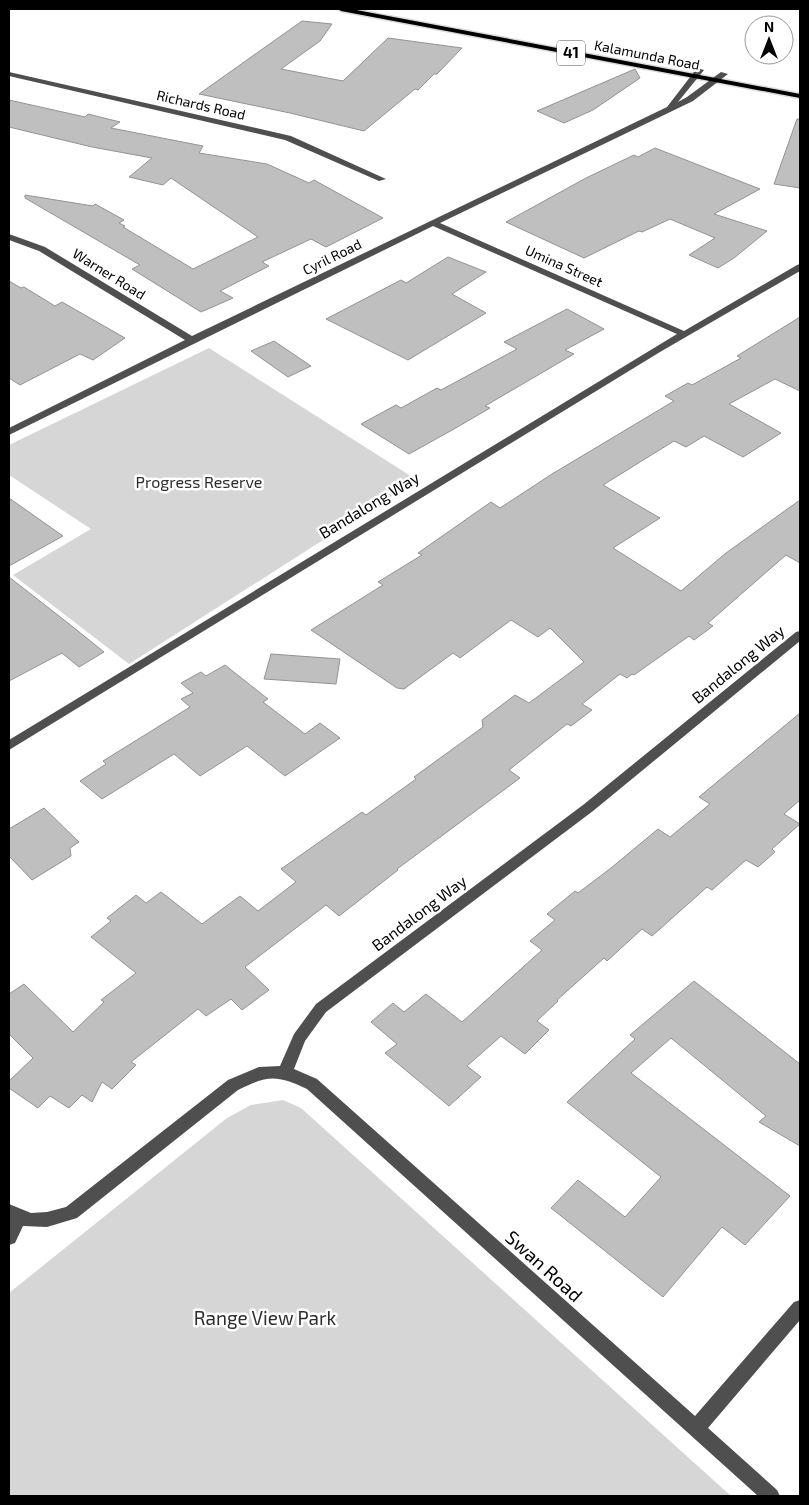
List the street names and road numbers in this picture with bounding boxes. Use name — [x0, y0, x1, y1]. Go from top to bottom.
street label: Kalamunda Road — [593, 36, 701, 73]
road number: 41 — [557, 40, 585, 66]
street label: Richards Road — [155, 86, 247, 123]
street label: Cyril Road — [300, 235, 364, 278]
street label: Umina Street — [523, 241, 606, 290]
street label: Warner Road — [70, 244, 149, 303]
street label: Bandalong Way — [315, 467, 423, 542]
street label: Bandalong Way — [688, 620, 788, 707]
street label: Bandalong Way — [368, 871, 470, 954]
street label: Swan Road — [501, 1225, 588, 1306]

